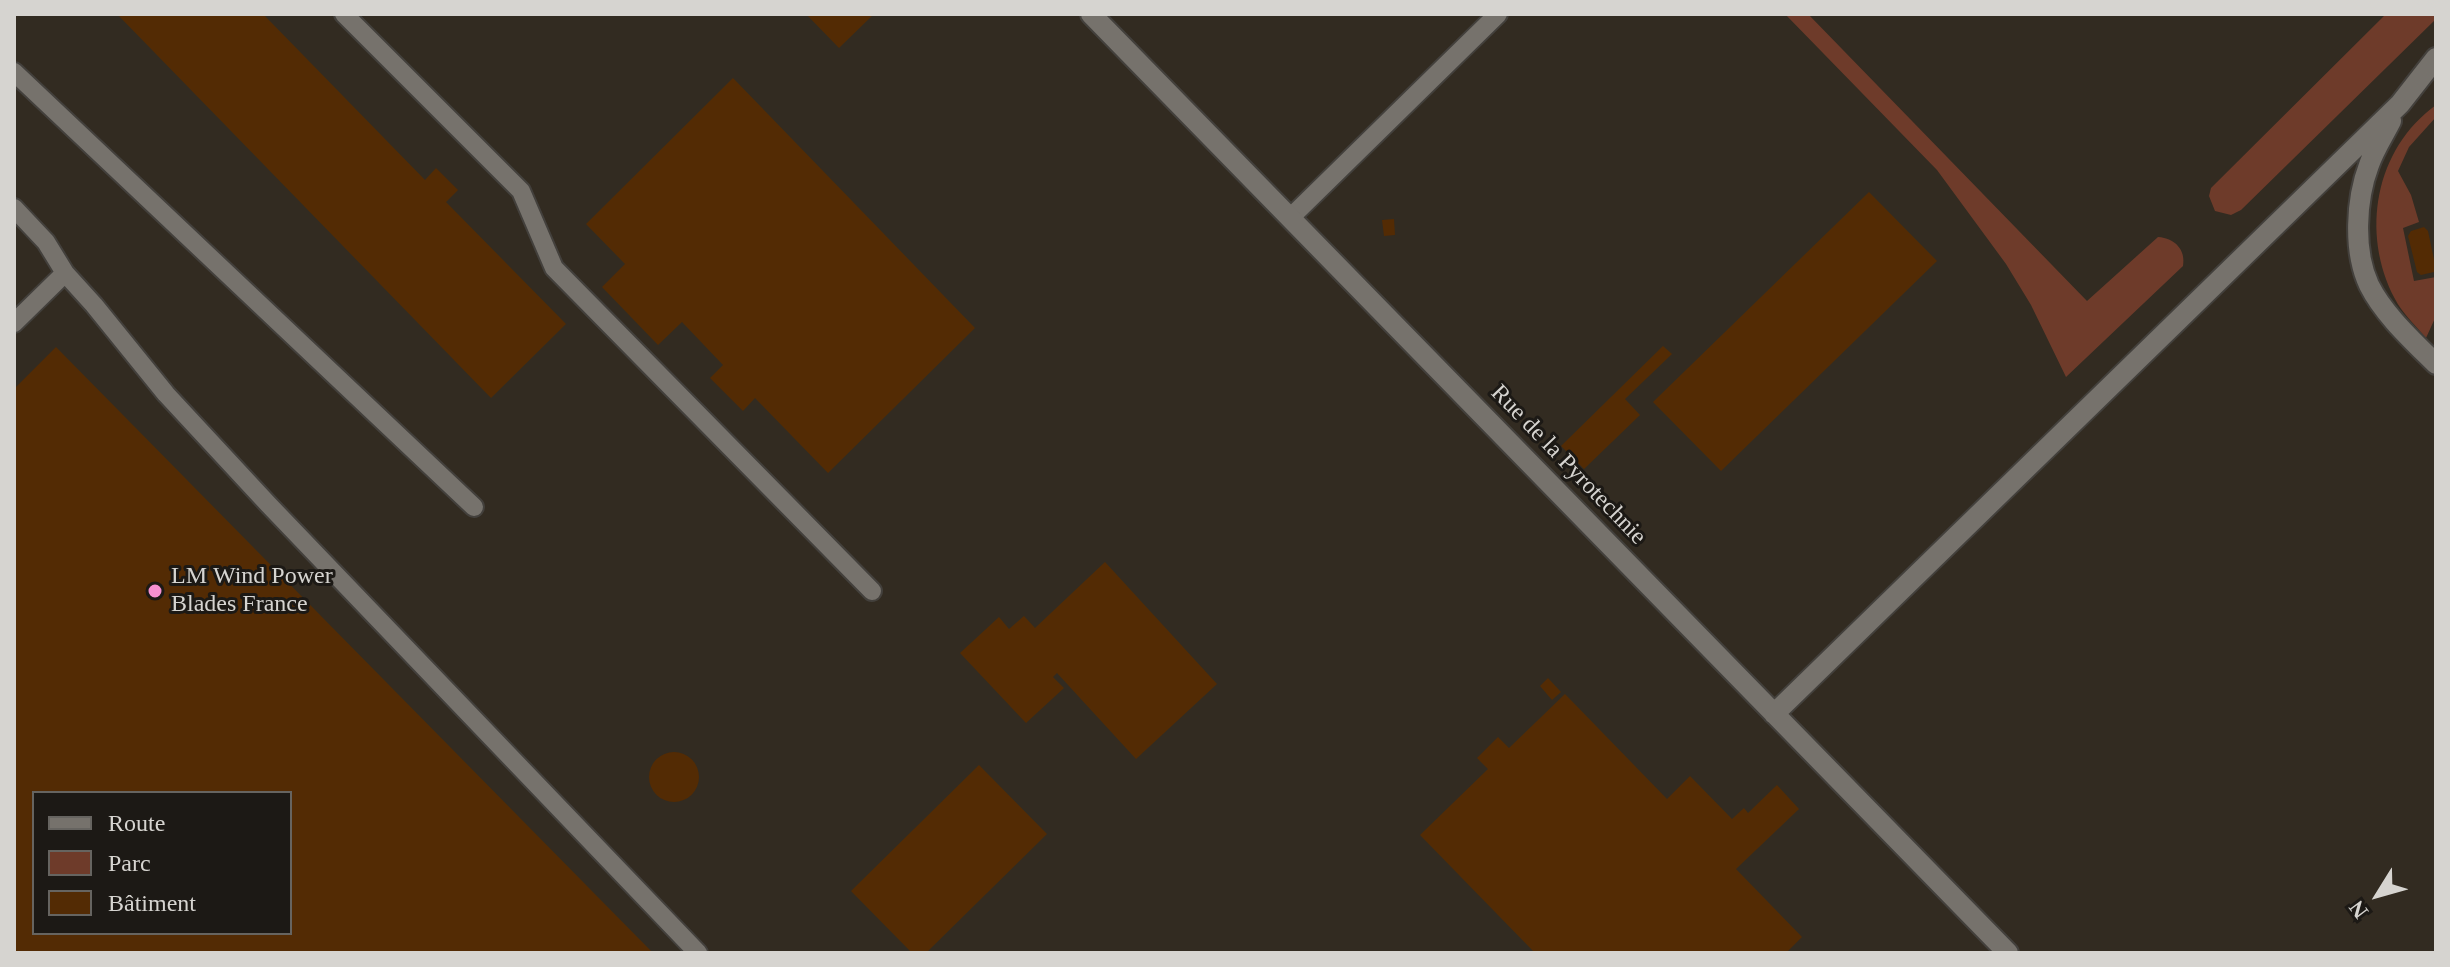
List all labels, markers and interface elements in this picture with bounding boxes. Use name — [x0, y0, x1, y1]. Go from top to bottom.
street label: Rue de la Pyrotechnie — [1484, 379, 1652, 551]
place label: LM Wind Power Blades France — [171, 563, 333, 619]
marker: LM Wind Power Blades France — [146, 582, 164, 600]
legend — [32, 791, 292, 935]
text: Route — [108, 810, 165, 836]
text: Parc — [108, 850, 151, 876]
north arrow — [2338, 855, 2418, 935]
text: Bâtiment — [108, 890, 196, 916]
text: N — [2344, 896, 2373, 924]

